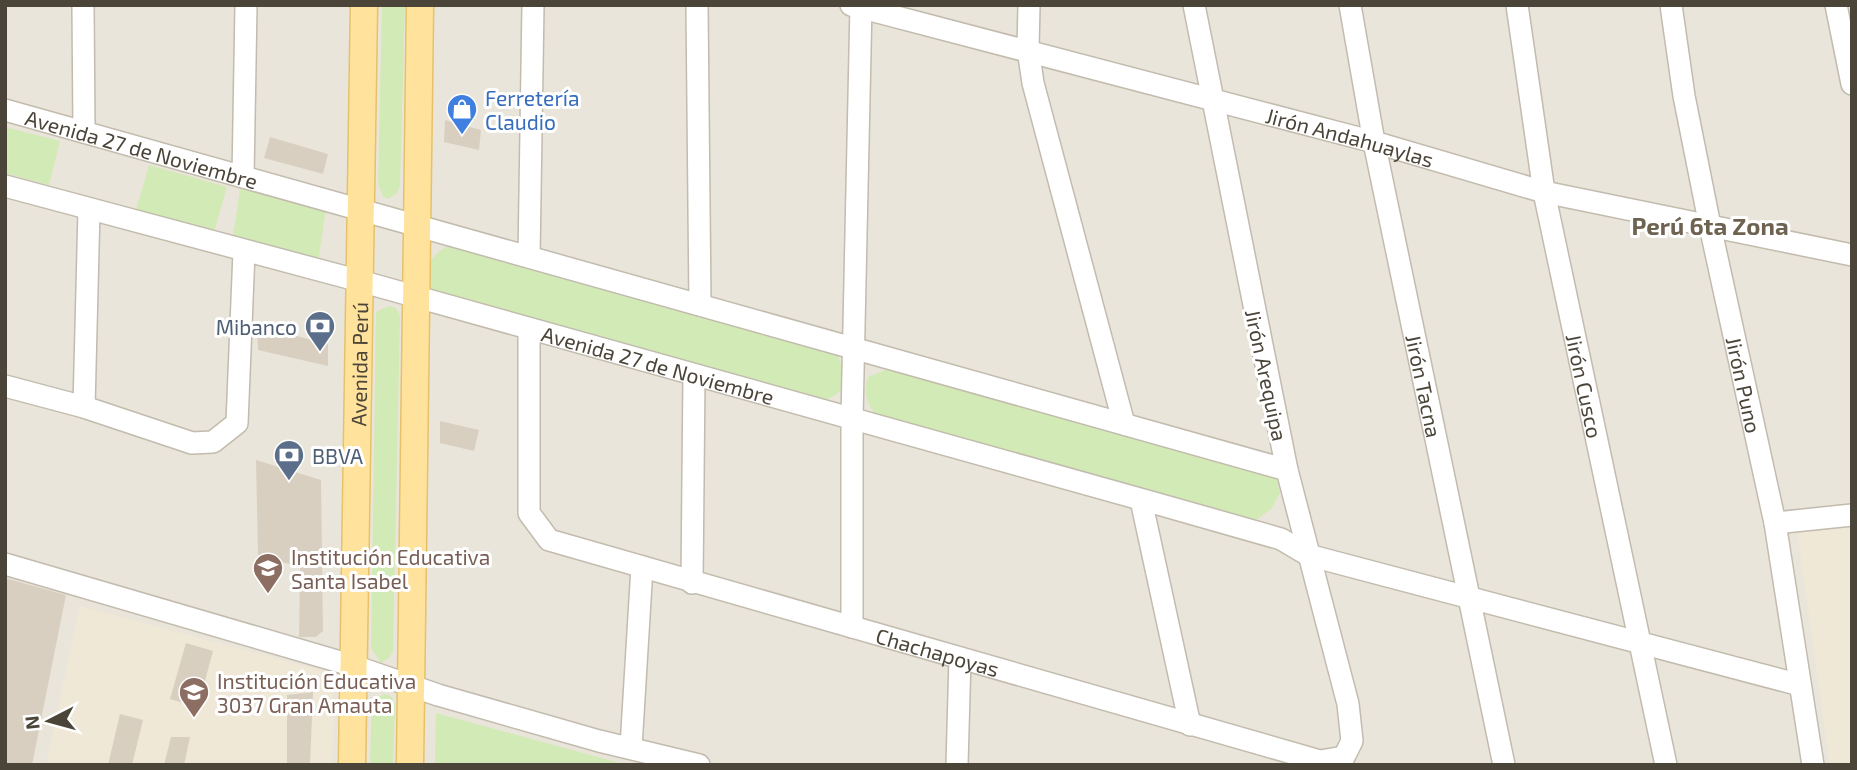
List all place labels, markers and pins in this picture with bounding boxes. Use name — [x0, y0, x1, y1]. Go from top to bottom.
place label: Ferretería Claudio — [485, 85, 580, 134]
shop icon: Ferretería Claudio — [445, 92, 479, 136]
bank icon: Mibanco — [303, 309, 337, 353]
place label: Mibanco — [216, 314, 297, 339]
bank icon: BBVA — [272, 438, 306, 482]
place label: BBVA — [312, 443, 363, 468]
place label: Institución Educativa Santa Isabel — [291, 544, 490, 593]
school or university icon: Institución Educativa Santa Isabel — [251, 551, 285, 595]
place label: Institución Educativa 3037 Gran Amauta — [217, 668, 416, 717]
school or university icon: Institución Educativa 3037 Gran Amauta — [177, 675, 211, 719]

